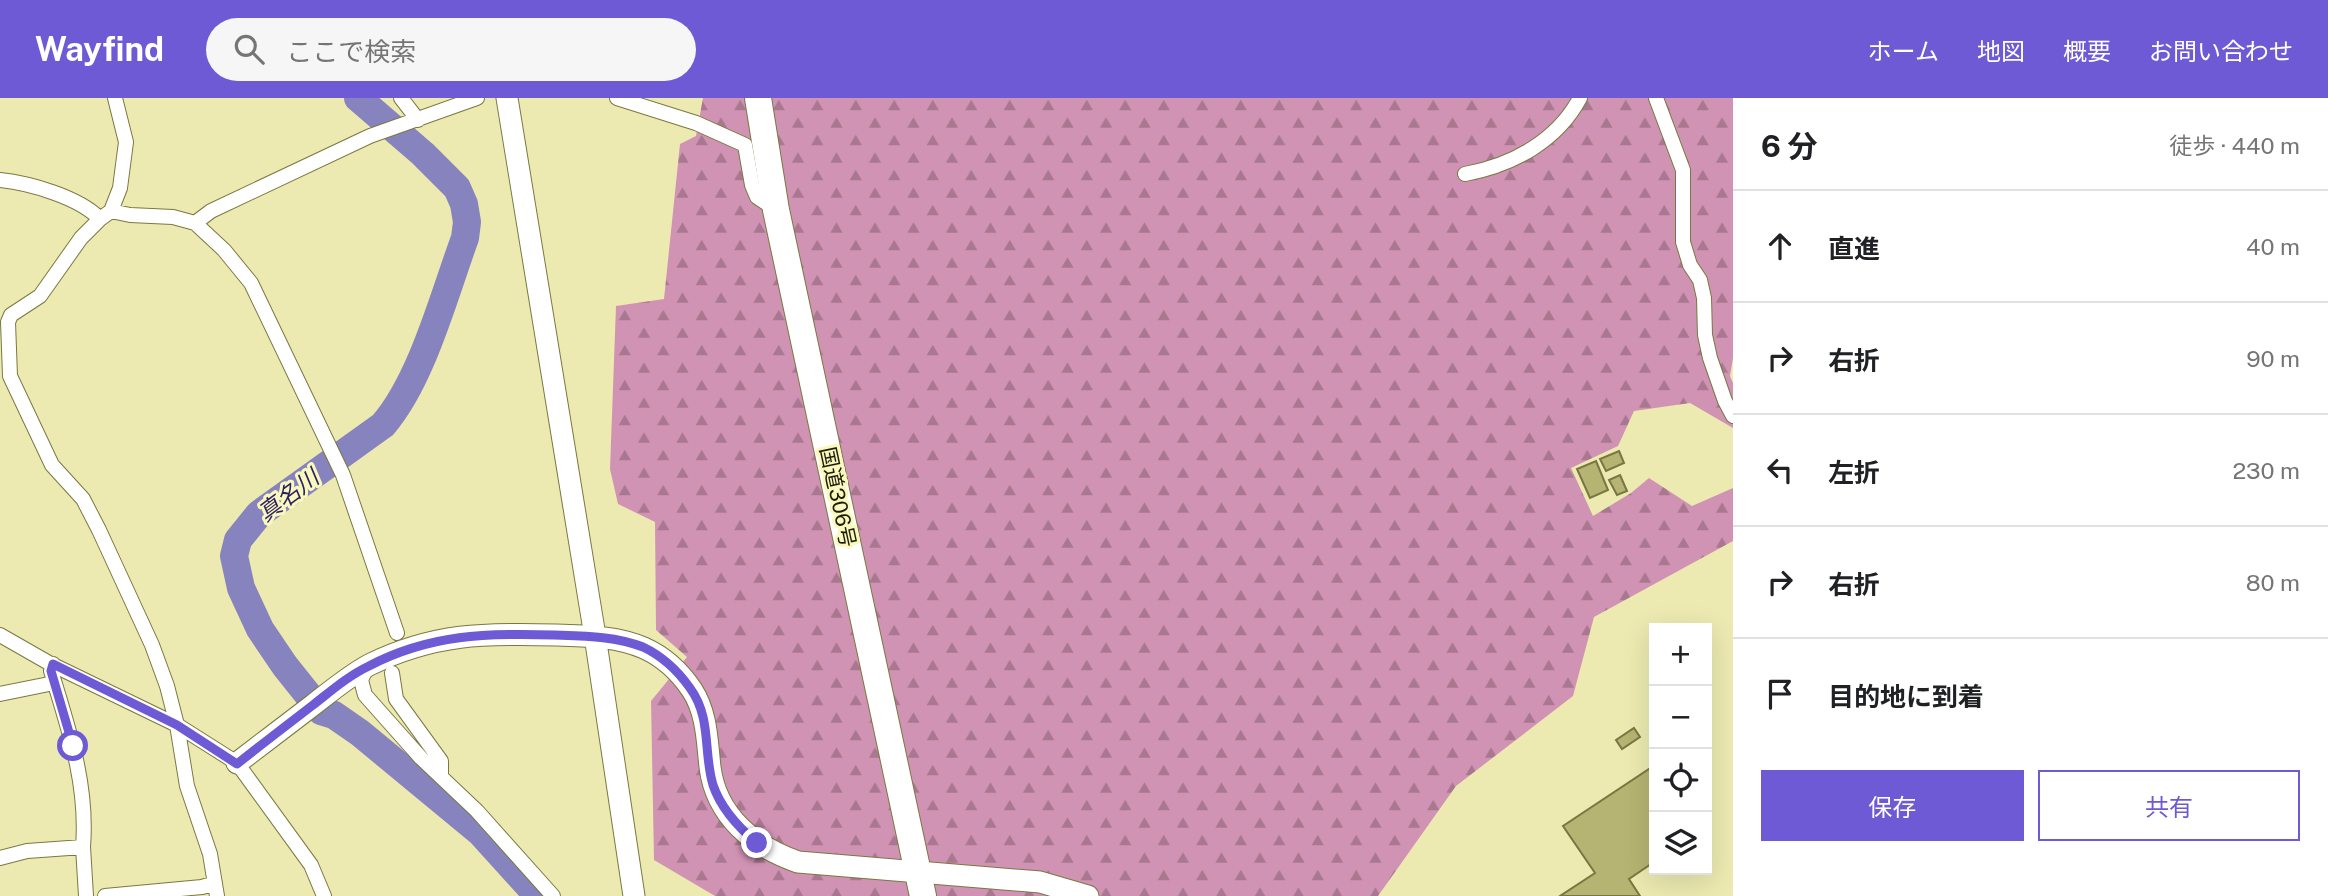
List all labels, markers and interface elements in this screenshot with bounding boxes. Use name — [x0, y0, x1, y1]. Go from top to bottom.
search box — [206, 18, 696, 81]
text: Wayfind — [35, 30, 164, 68]
icon: search — [230, 30, 268, 68]
text: ここで検索 — [286, 36, 416, 67]
text: ホーム — [1868, 37, 1939, 65]
text: 地図 — [1977, 37, 2025, 65]
text: 概要 — [2063, 37, 2111, 65]
text: お問い合わせ — [2149, 37, 2293, 65]
text: 6 分 — [1761, 128, 1818, 164]
text: 徒歩 · 440 m — [2169, 132, 2300, 159]
icon: ahead — [1761, 227, 1799, 265]
text: 直進 — [1828, 233, 1880, 264]
text: 40 m — [2246, 233, 2300, 260]
icon: right — [1761, 339, 1799, 377]
text: 右折 — [1828, 345, 1880, 376]
text: 90 m — [2246, 345, 2300, 372]
street label: 国道306号 — [815, 445, 861, 549]
icon: left — [1761, 451, 1799, 489]
text: 左折 — [1828, 457, 1880, 488]
text: 230 m — [2232, 457, 2300, 484]
water label: 真名川 — [252, 462, 326, 527]
icon: right — [1761, 563, 1799, 601]
text: 右折 — [1828, 569, 1880, 600]
text: 80 m — [2246, 569, 2300, 596]
map controls — [1649, 623, 1712, 875]
button: + — [1649, 623, 1712, 686]
icon: arrive — [1761, 675, 1799, 713]
text: 目的地に到着 — [1828, 681, 1984, 712]
button: − — [1649, 686, 1712, 749]
route start — [57, 730, 88, 761]
button: locate — [1649, 749, 1712, 812]
button: 保存 — [1761, 770, 2024, 841]
button: 共有 — [2038, 770, 2300, 841]
button: layers — [1649, 812, 1712, 875]
route end — [741, 827, 772, 858]

